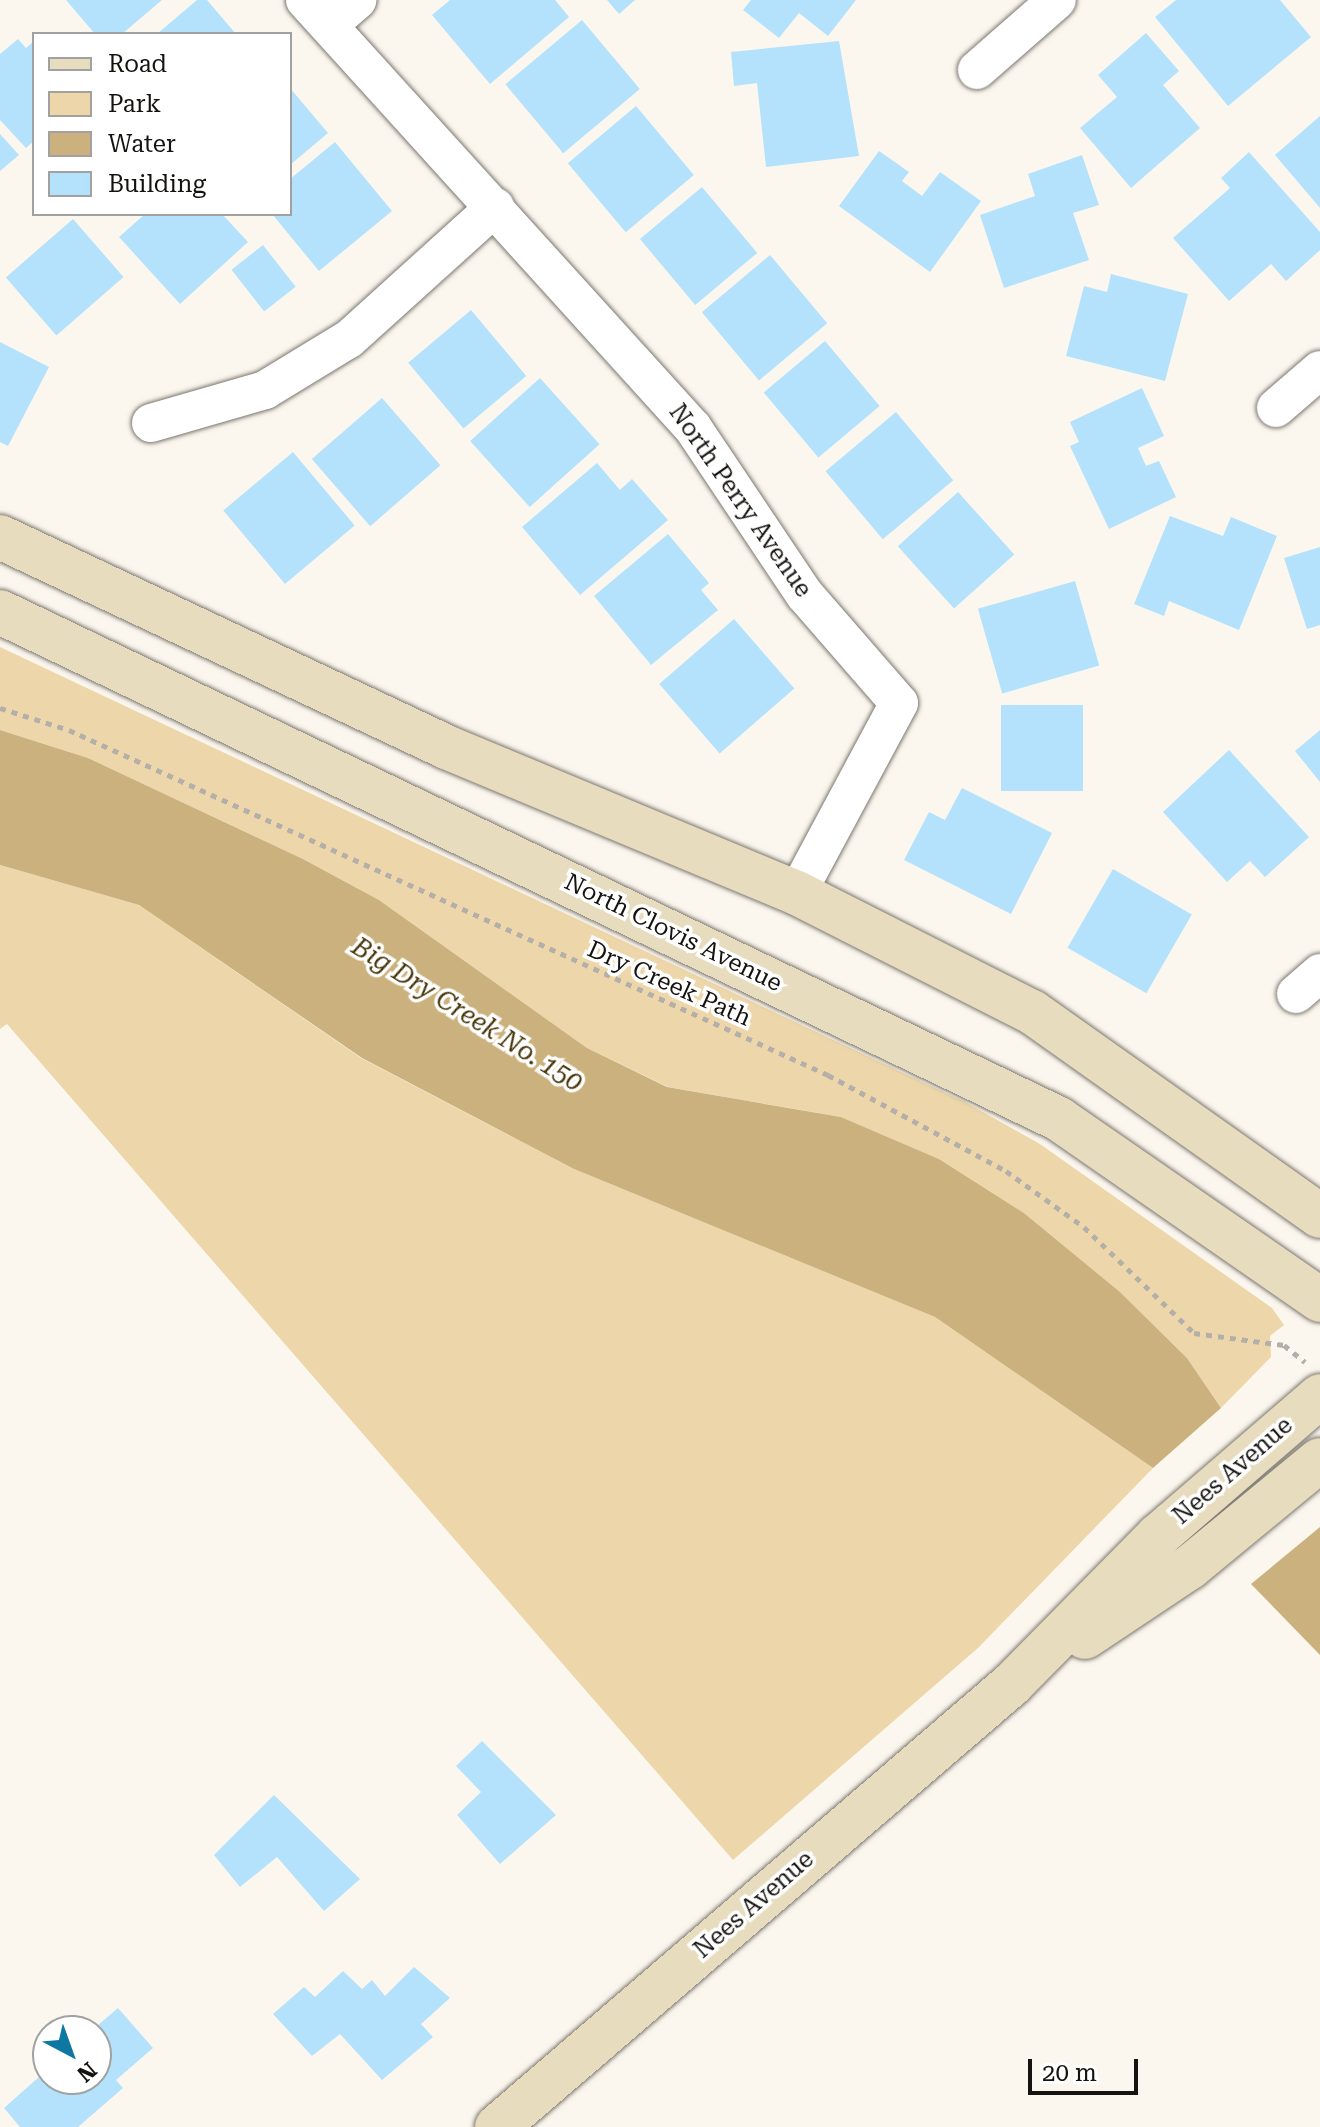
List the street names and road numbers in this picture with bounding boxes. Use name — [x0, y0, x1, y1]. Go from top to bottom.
street label: North Perry Avenue — [663, 399, 817, 603]
street label: North Clovis Avenue — [560, 868, 786, 998]
street label: Dry Creek Path — [583, 935, 755, 1033]
street label: Nees Avenue — [1167, 1411, 1299, 1531]
street label: Nees Avenue — [688, 1845, 820, 1965]

